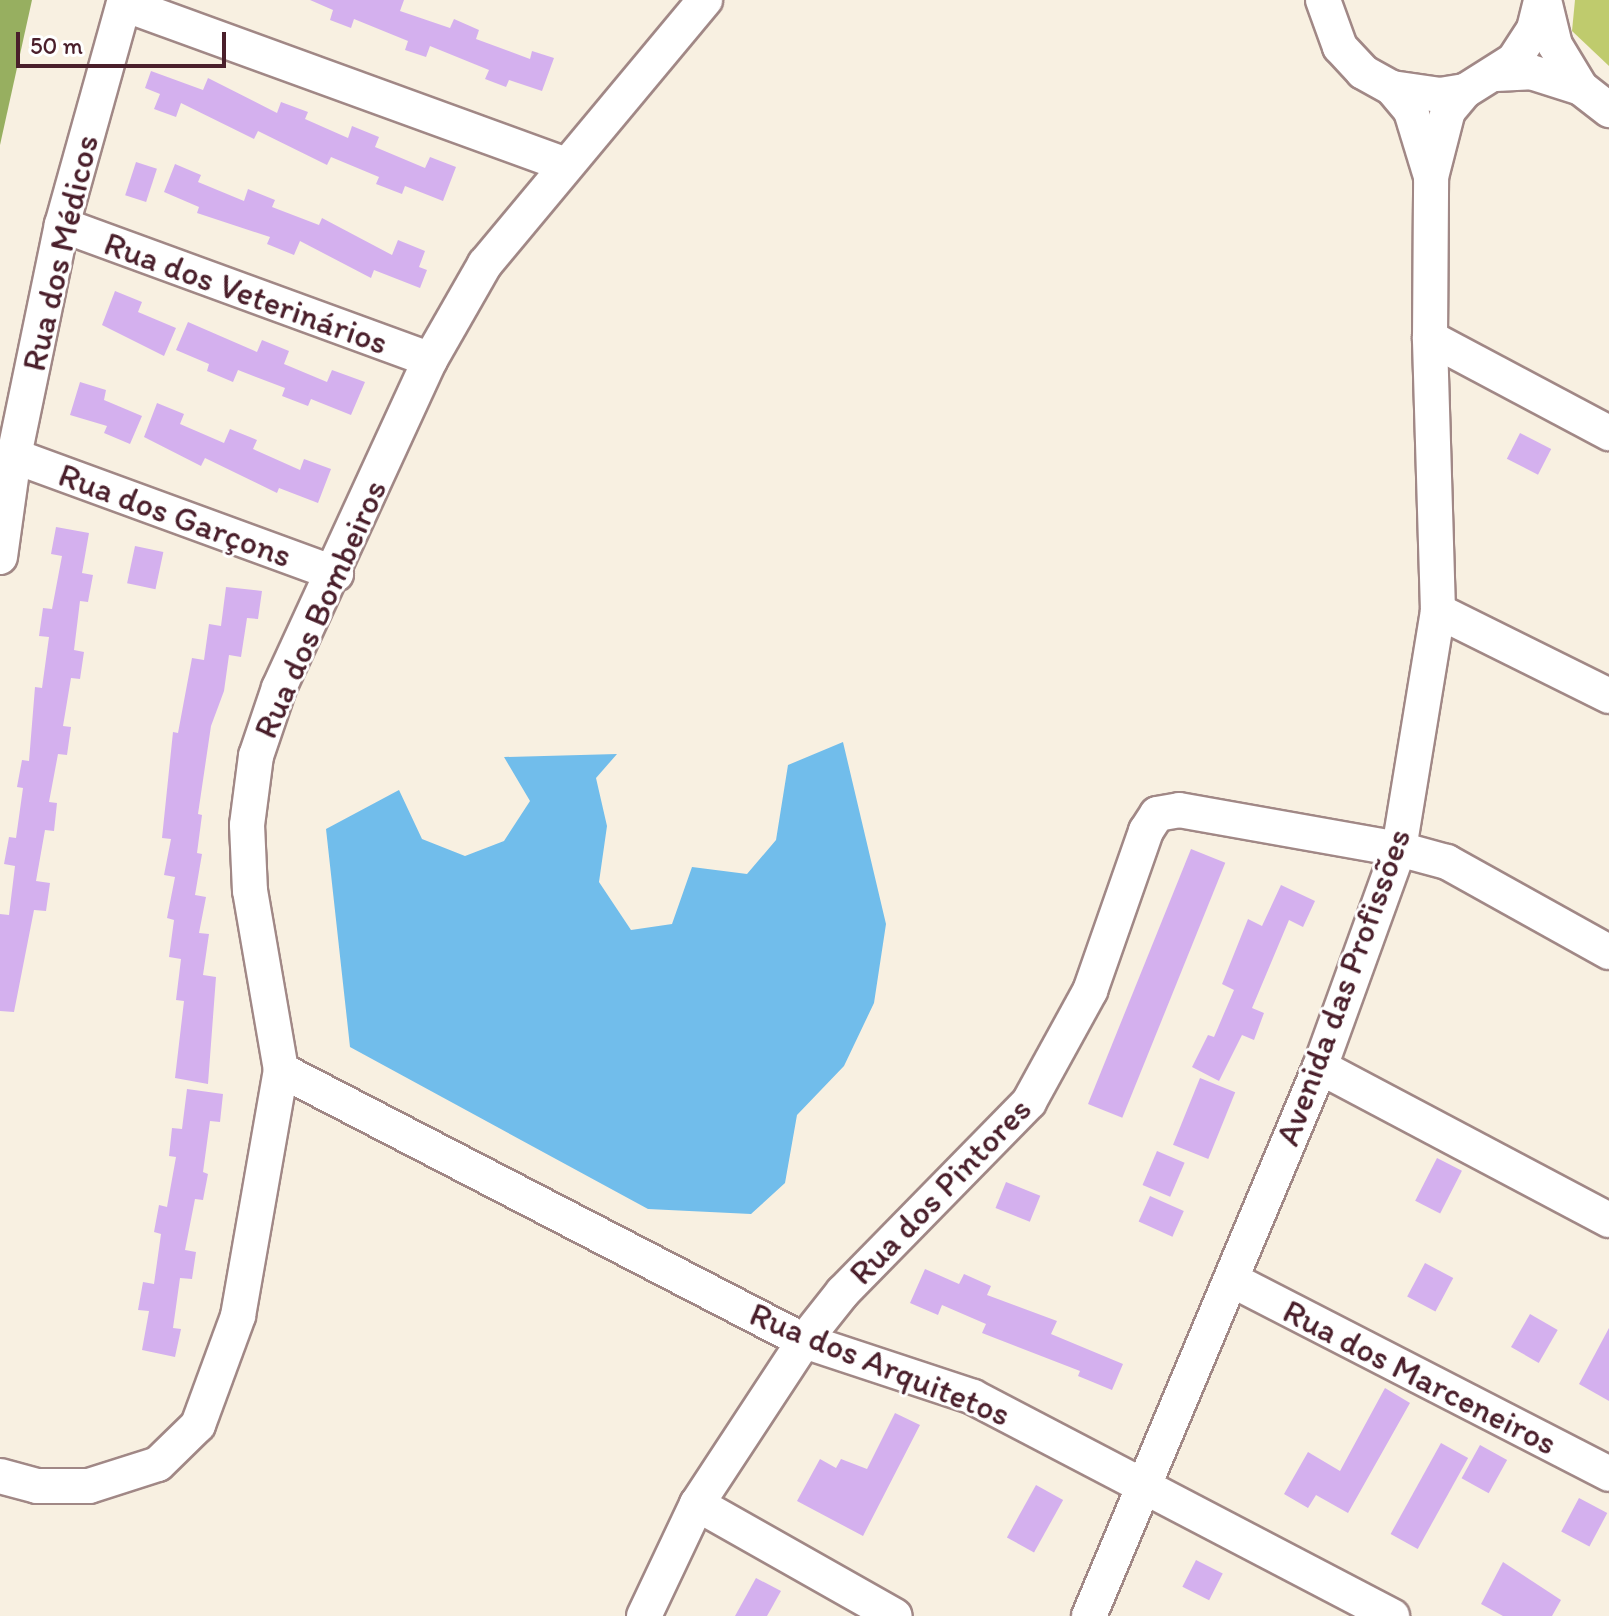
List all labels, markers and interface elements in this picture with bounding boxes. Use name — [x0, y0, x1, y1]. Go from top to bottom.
scale bar — [20, 16, 230, 66]
text: 50 m — [30, 31, 83, 60]
street label: Rua dos Médicos — [13, 131, 107, 375]
street label: Rua dos Veterinários — [98, 223, 394, 363]
street label: Rua dos Garçons — [53, 454, 297, 576]
street label: Rua dos Bombeiros — [245, 473, 395, 745]
street label: Avenida das Profissões — [1267, 823, 1419, 1151]
street label: Rua dos Pintores — [840, 1089, 1040, 1293]
street label: Rua dos Marceneiros — [1276, 1290, 1564, 1464]
street label: Rua dos Arquitetos — [744, 1293, 1016, 1435]

